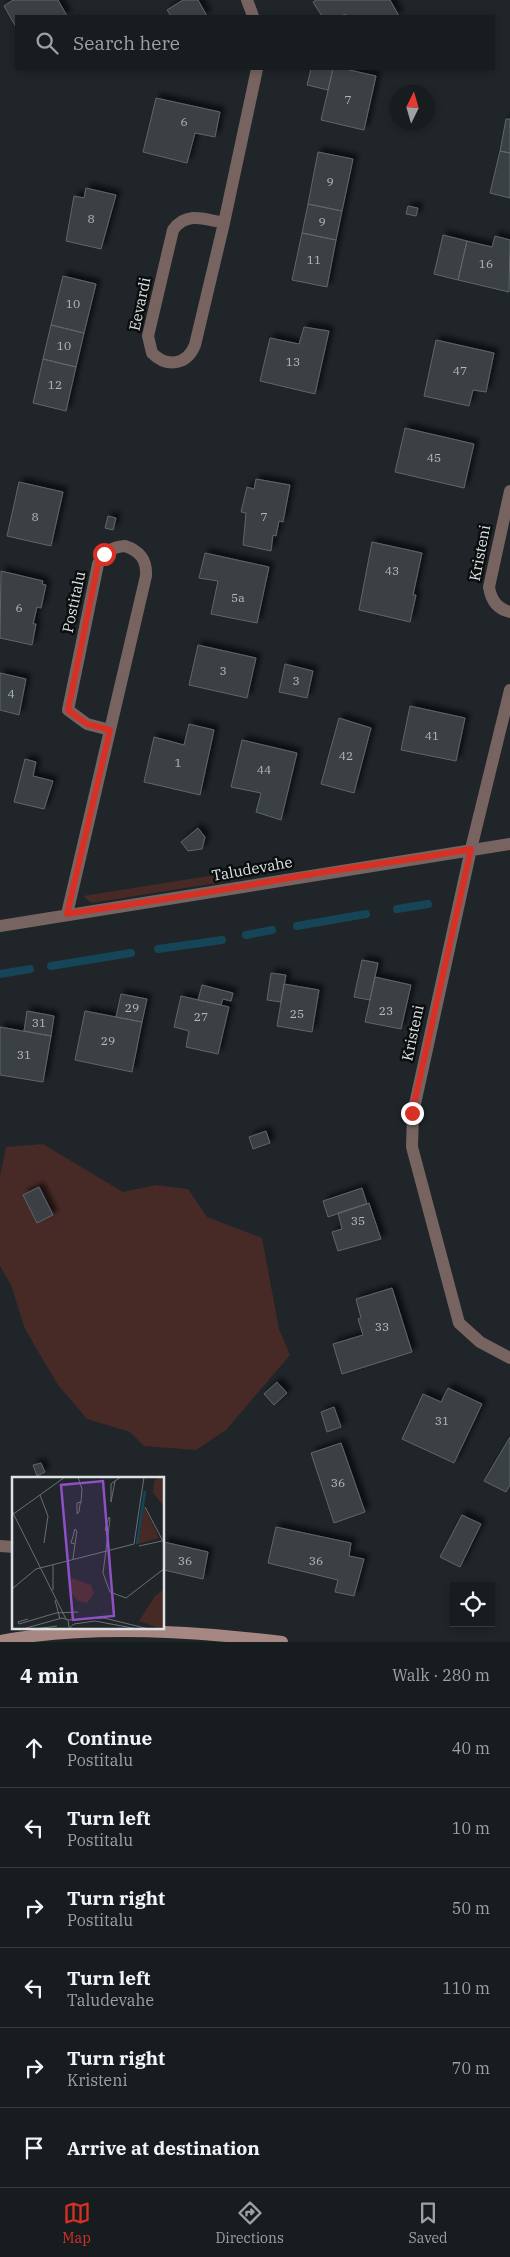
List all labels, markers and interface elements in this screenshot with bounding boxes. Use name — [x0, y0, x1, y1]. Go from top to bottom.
search box — [15, 15, 495, 70]
icon: search — [33, 29, 61, 57]
text: Search here — [73, 31, 180, 55]
north arrow — [390, 85, 435, 130]
house number: 7 — [344, 92, 352, 107]
house number: 6 — [180, 114, 188, 129]
house number: 9 — [326, 174, 334, 189]
house number: 8 — [87, 211, 95, 226]
house number: 9 — [318, 214, 326, 229]
house number: 11 — [307, 252, 321, 267]
house number: 16 — [479, 256, 493, 271]
street label: Eevardi — [125, 275, 154, 332]
house number: 10 — [66, 296, 80, 311]
house number: 10 — [57, 338, 71, 353]
house number: 13 — [286, 354, 300, 369]
house number: 47 — [453, 363, 467, 378]
house number: 12 — [48, 377, 62, 392]
house number: 45 — [427, 450, 441, 465]
house number: 8 — [31, 509, 39, 524]
house number: 7 — [260, 509, 268, 524]
street label: Kristeni — [465, 523, 494, 583]
route start — [93, 543, 116, 566]
house number: 43 — [385, 563, 399, 578]
street label: Postitalu — [58, 570, 89, 634]
house number: 5a — [231, 590, 245, 605]
house number: 6 — [15, 600, 23, 615]
house number: 3 — [219, 663, 227, 678]
house number: 3 — [292, 673, 300, 688]
house number: 4 — [7, 686, 15, 701]
house number: 41 — [425, 728, 439, 743]
house number: 42 — [339, 748, 353, 763]
house number: 1 — [174, 755, 182, 770]
house number: 44 — [257, 762, 271, 777]
street label: Taludevahe — [210, 852, 294, 885]
house number: 29 — [125, 1000, 139, 1015]
house number: 23 — [379, 1003, 393, 1018]
street label: Kristeni — [397, 1003, 428, 1063]
house number: 25 — [290, 1006, 304, 1021]
house number: 27 — [194, 1009, 208, 1024]
house number: 31 — [32, 1015, 46, 1030]
house number: 29 — [101, 1033, 115, 1048]
house number: 31 — [17, 1047, 31, 1062]
route end — [401, 1102, 424, 1125]
house number: 35 — [351, 1213, 365, 1228]
house number: 33 — [375, 1319, 389, 1334]
house number: 31 — [435, 1413, 449, 1428]
house number: 36 — [331, 1475, 345, 1490]
inset map — [12, 1477, 165, 1630]
house number: 36 — [178, 1553, 192, 1568]
house number: 36 — [309, 1553, 323, 1568]
map controls — [450, 1582, 495, 1627]
button: locate — [450, 1582, 495, 1627]
text: 4 min — [20, 1661, 79, 1689]
text: Walk · 280 m — [392, 1665, 490, 1685]
text: Continue — [67, 1726, 152, 1750]
icon: ahead — [20, 1734, 48, 1762]
text: 40 m — [452, 1738, 490, 1758]
text: Postitalu — [67, 1750, 133, 1770]
text: Turn left — [67, 1806, 150, 1830]
icon: left — [20, 1814, 48, 1842]
text: 10 m — [452, 1818, 490, 1838]
text: Postitalu — [67, 1830, 133, 1850]
text: Turn right — [67, 1886, 165, 1910]
icon: right — [20, 1894, 48, 1922]
text: 50 m — [452, 1898, 490, 1918]
text: Postitalu — [67, 1910, 133, 1930]
text: Turn left — [67, 1966, 150, 1990]
icon: left — [20, 1974, 48, 2002]
text: 110 m — [442, 1978, 490, 1998]
text: Taludevahe — [67, 1990, 154, 2010]
text: Turn right — [67, 2046, 165, 2070]
icon: right — [20, 2054, 48, 2082]
text: 70 m — [452, 2058, 490, 2078]
text: Kristeni — [67, 2070, 127, 2090]
icon: arrive — [20, 2134, 48, 2162]
text: Arrive at destination — [67, 2136, 260, 2160]
tab: Map — [62, 2199, 91, 2247]
tab: Directions — [215, 2199, 284, 2247]
tab: Saved — [408, 2199, 448, 2247]

